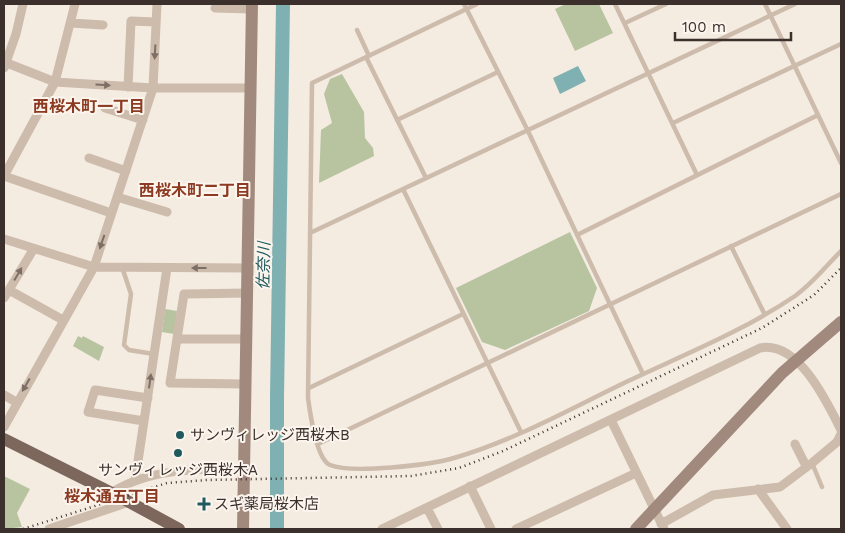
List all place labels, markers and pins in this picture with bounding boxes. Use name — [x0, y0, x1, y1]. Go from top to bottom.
place label: サンヴィレッジ西桜木B — [190, 426, 350, 444]
marker: サンヴィレッジ西桜木B — [174, 429, 186, 441]
marker: サンヴィレッジ西桜木A — [172, 447, 184, 459]
place label: サンヴィレッジ西桜木A — [98, 461, 258, 479]
place label: スギ薬局桜木店 — [214, 495, 319, 513]
marker: スギ薬局桜木店 — [198, 498, 210, 510]

